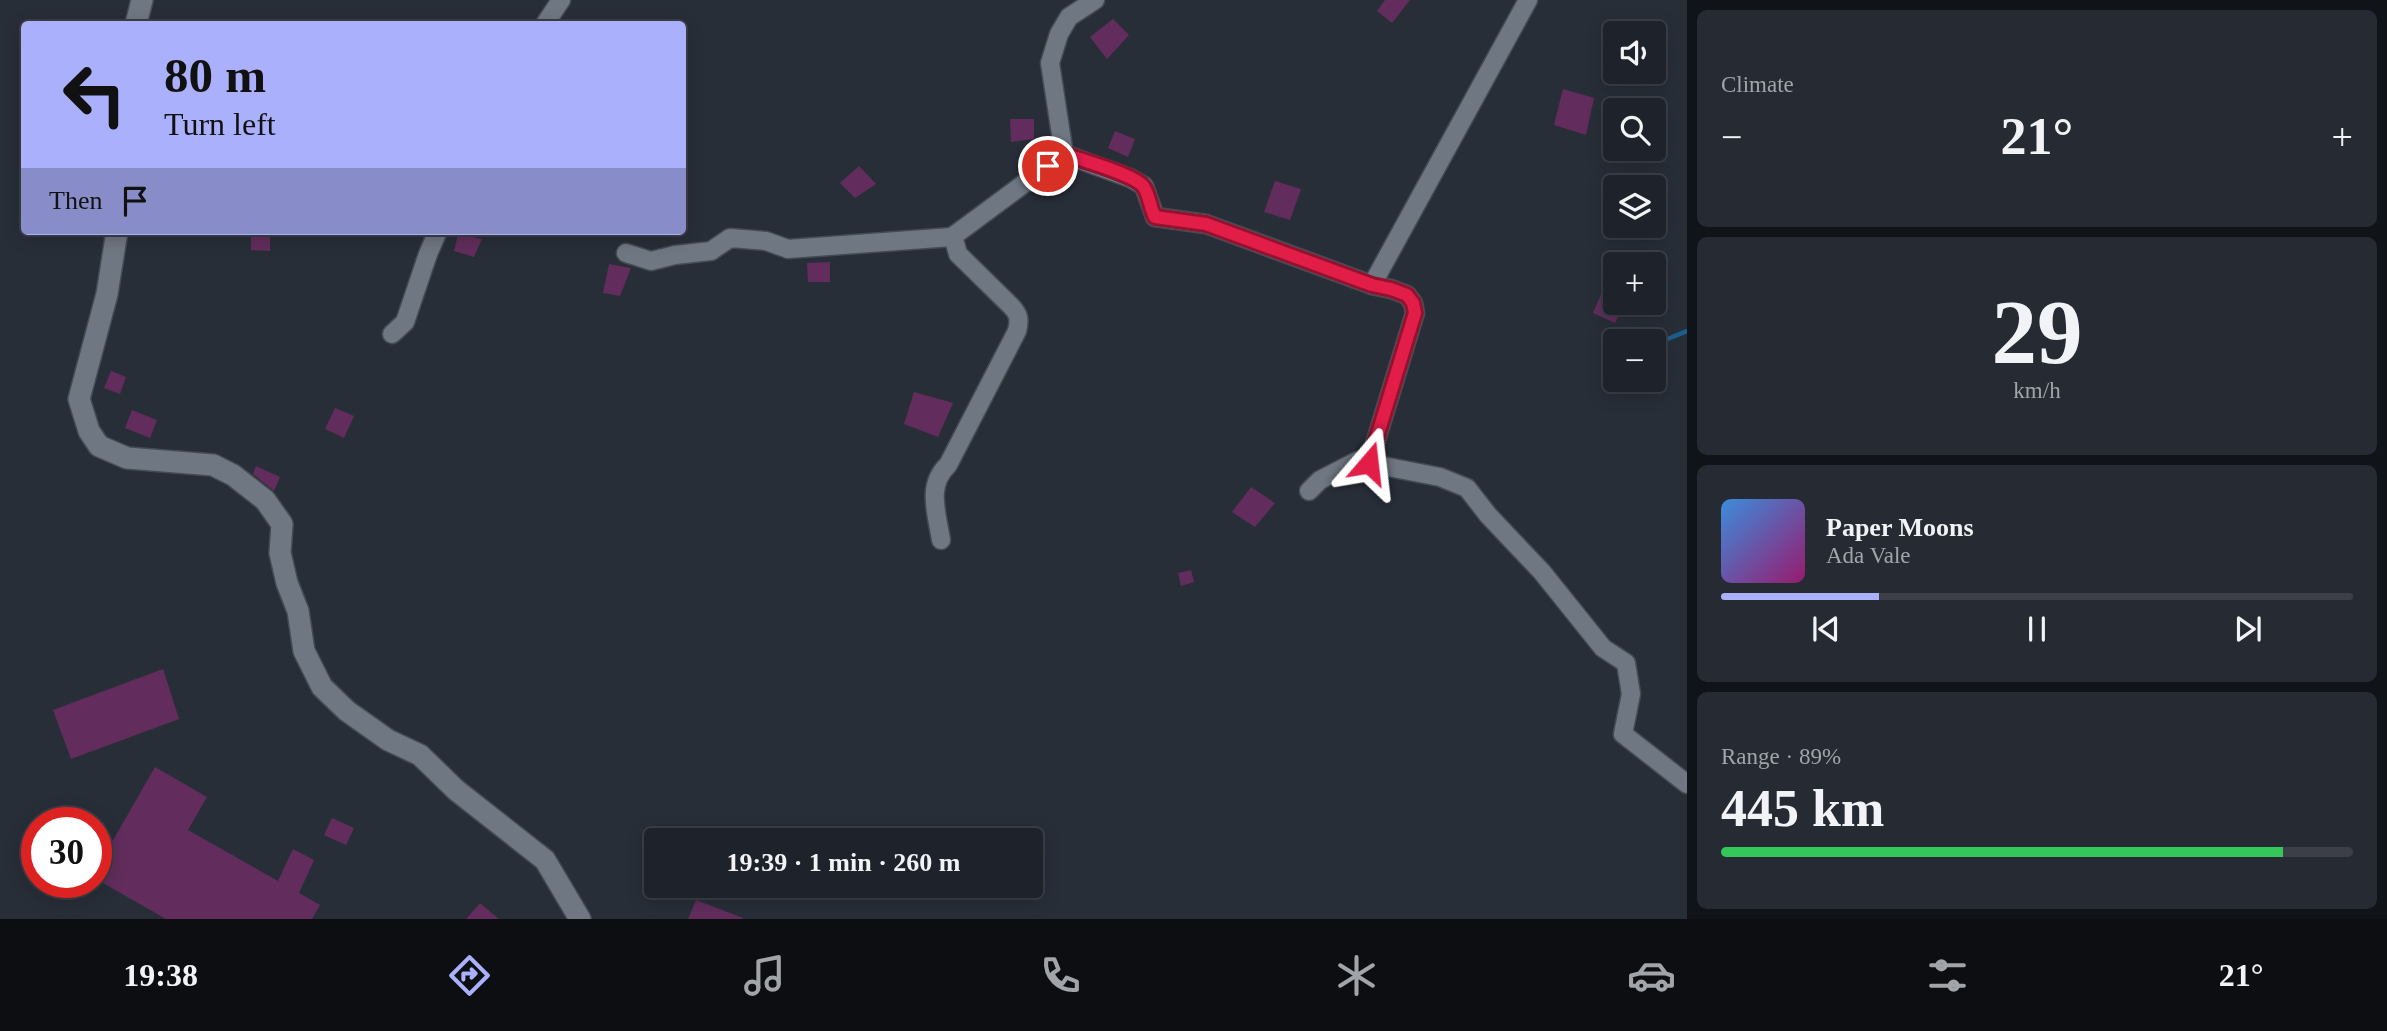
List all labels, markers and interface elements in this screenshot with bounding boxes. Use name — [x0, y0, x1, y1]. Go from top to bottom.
map controls — [1603, 21, 1666, 392]
button: sound — [1603, 21, 1666, 84]
text: 80 m — [164, 48, 266, 103]
icon: left — [49, 49, 140, 140]
text: Climate — [1721, 72, 1794, 97]
button: search — [1603, 98, 1666, 161]
text: Turn left — [164, 106, 276, 142]
text: 21° — [2001, 108, 2073, 165]
text: − — [1721, 116, 1742, 158]
text: + — [2332, 116, 2353, 158]
pin — [1018, 136, 1078, 196]
icon: arrive — [1029, 147, 1067, 185]
button: layers — [1603, 175, 1666, 238]
icon: arrive — [116, 182, 154, 220]
text: Then — [49, 186, 102, 215]
button: + — [1603, 252, 1666, 315]
text: 29 — [1992, 282, 2083, 383]
button: − — [1603, 329, 1666, 392]
text: km/h — [2013, 378, 2061, 403]
position arrow — [1332, 426, 1406, 500]
text: Paper Moons — [1826, 513, 1974, 542]
text: Ada Vale — [1826, 543, 1911, 568]
icon: previous — [1807, 610, 1845, 648]
icon: pause — [2018, 610, 2056, 648]
icon: next — [2229, 610, 2267, 648]
text: Range · 89% — [1721, 744, 1841, 769]
text: 445 km — [1721, 780, 1884, 837]
speed limit sign: 30 — [21, 807, 112, 898]
text: 19:39 · 1 min · 260 m — [727, 848, 961, 877]
icon: directions — [445, 951, 494, 1000]
icon: music — [740, 951, 789, 1000]
icon: phone — [1036, 951, 1085, 1000]
icon: climate — [1332, 951, 1381, 1000]
icon: car — [1627, 951, 1676, 1000]
icon: filters — [1923, 951, 1972, 1000]
text: 19:38 — [123, 957, 198, 993]
text: 21° — [2219, 957, 2264, 993]

